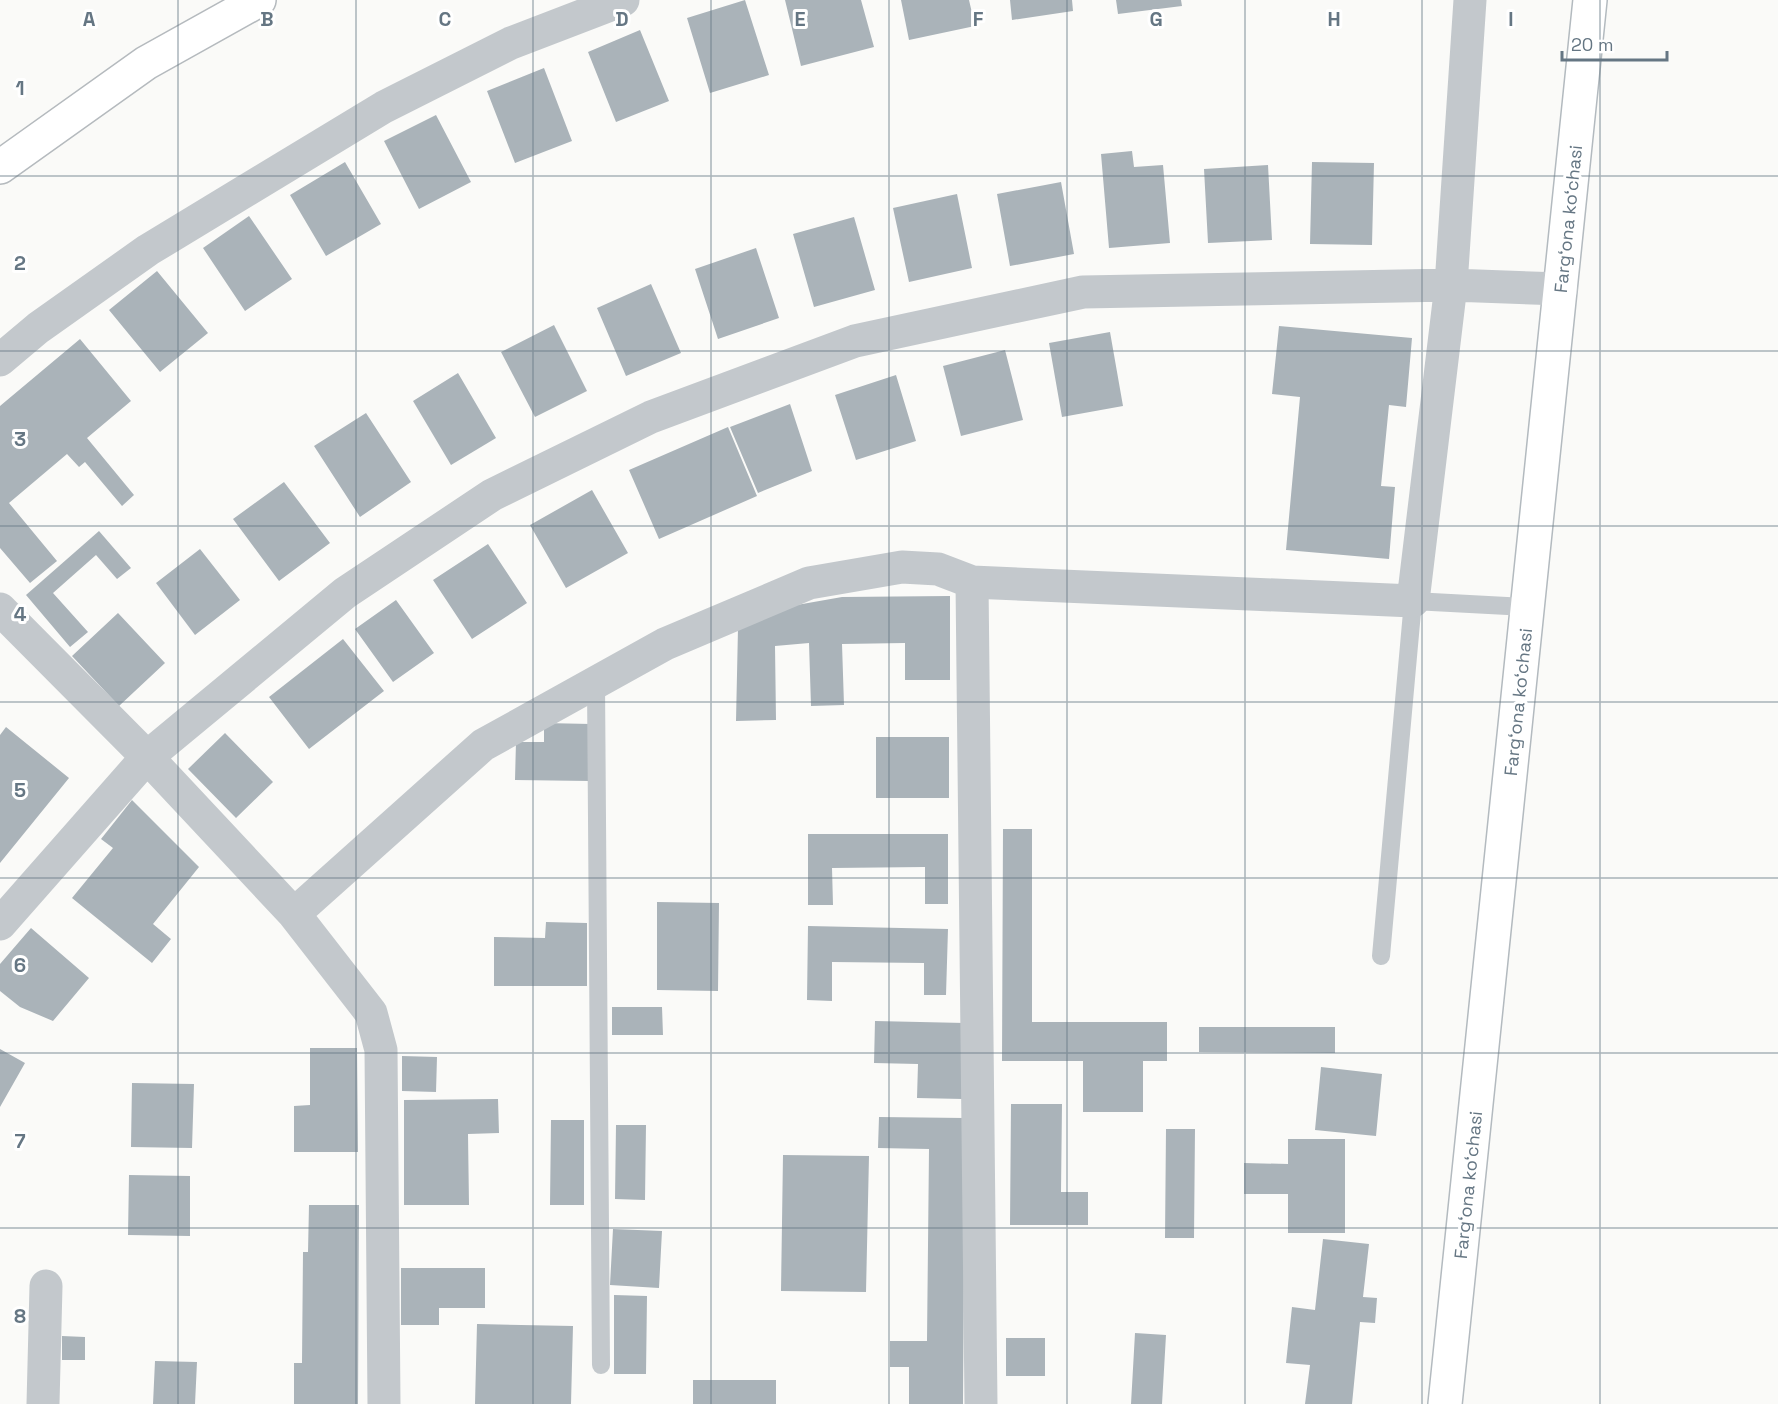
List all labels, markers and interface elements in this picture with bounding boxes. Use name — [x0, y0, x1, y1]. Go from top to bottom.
text: A — [83, 6, 96, 32]
text: B — [260, 6, 274, 32]
text: C — [439, 6, 452, 32]
text: D — [615, 6, 629, 32]
text: E — [794, 6, 806, 32]
text: F — [973, 6, 984, 32]
text: G — [1149, 6, 1163, 32]
text: H — [1327, 6, 1341, 32]
text: I — [1508, 6, 1514, 32]
scale bar — [1562, 24, 1667, 62]
text: 20 m — [1571, 33, 1614, 56]
text: 1 — [15, 75, 25, 101]
street label: Fargʻona koʻchasi — [1549, 144, 1587, 294]
text: 2 — [14, 250, 26, 276]
text: 3 — [14, 426, 26, 452]
text: 4 — [14, 601, 27, 627]
street label: Fargʻona koʻchasi — [1499, 627, 1537, 777]
text: 5 — [14, 777, 26, 803]
text: 6 — [14, 952, 26, 978]
street label: Fargʻona koʻchasi — [1449, 1110, 1487, 1260]
text: 7 — [14, 1128, 26, 1154]
text: 8 — [14, 1303, 26, 1329]

